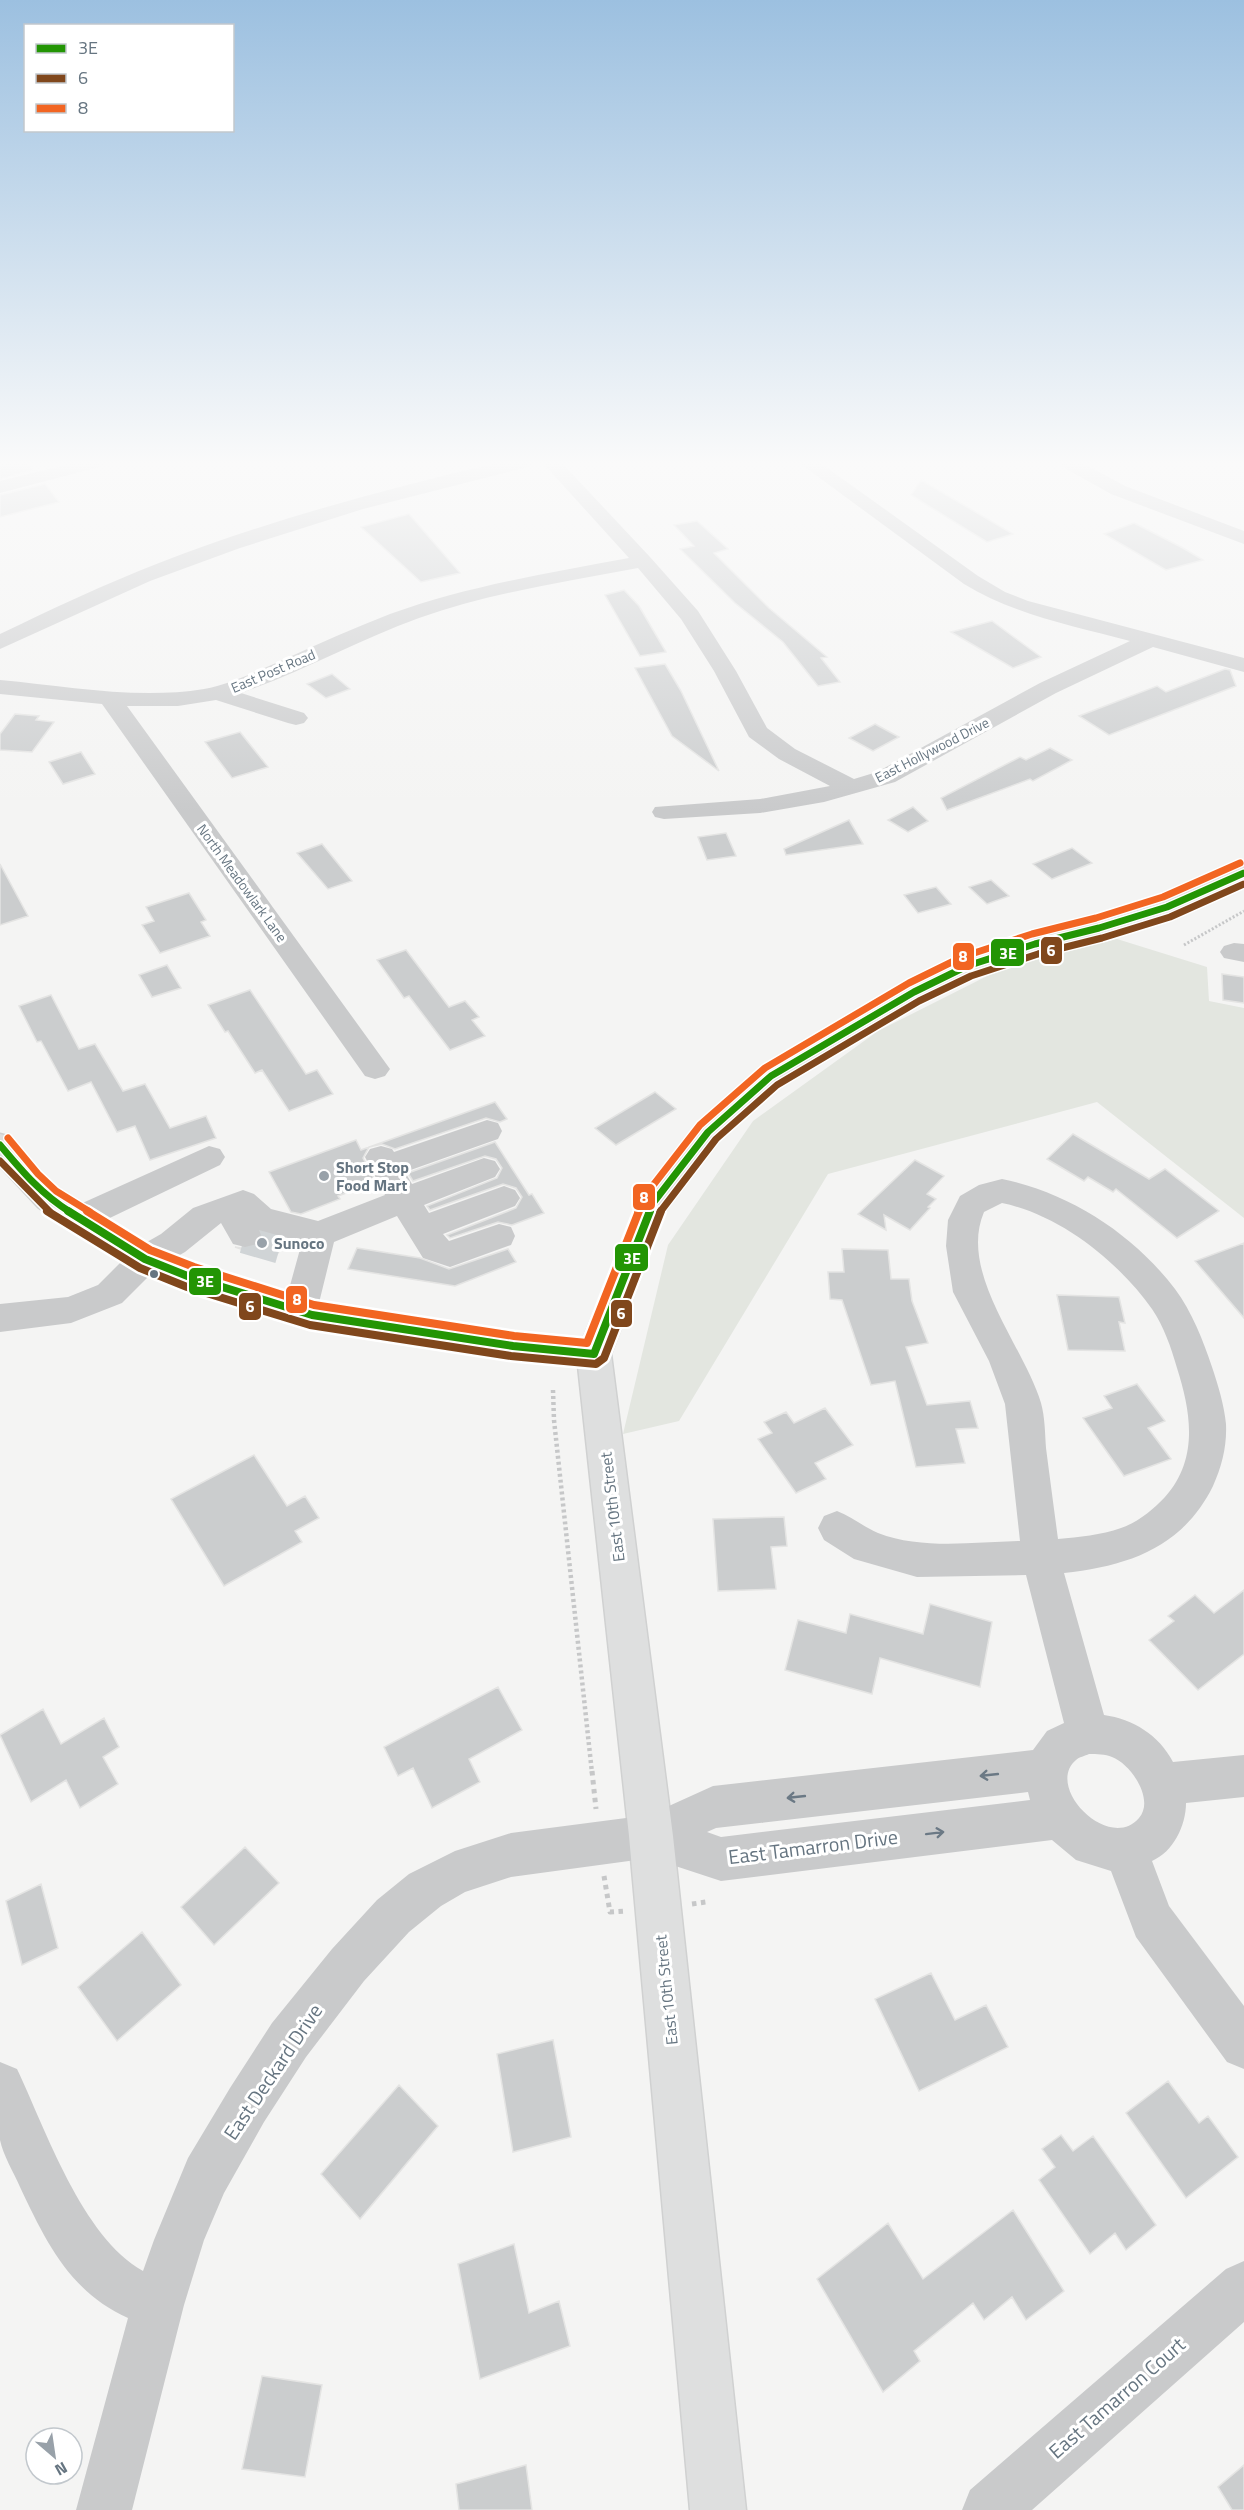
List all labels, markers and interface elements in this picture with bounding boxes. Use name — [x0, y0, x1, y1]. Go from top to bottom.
legend — [24, 24, 234, 132]
text: 3E — [78, 34, 98, 61]
text: 6 — [78, 64, 88, 91]
text: 8 — [78, 94, 88, 121]
street label: East Post Road — [227, 643, 318, 698]
street label: East Hollywood Drive — [871, 712, 993, 787]
street label: North Meadowlark Lane — [192, 819, 292, 946]
line badge: 6 — [1040, 936, 1063, 965]
line badge: 3E — [990, 938, 1025, 967]
text: 6 — [1047, 938, 1056, 962]
text: 3E — [999, 941, 1017, 965]
line badge: 8 — [952, 942, 975, 971]
text: 8 — [959, 944, 968, 968]
place label: Short Stop Food Mart — [336, 1155, 409, 1197]
marker: Short Stop Food Mart — [317, 1169, 331, 1183]
line badge: 8 — [632, 1183, 656, 1211]
text: 8 — [640, 1185, 649, 1209]
place label: Sunoco — [274, 1231, 325, 1255]
marker: Sunoco — [255, 1236, 269, 1250]
line badge: 3E — [614, 1243, 649, 1272]
text: 3E — [623, 1246, 641, 1270]
line badge: 3E — [188, 1267, 222, 1296]
unlabelled marker — [148, 1268, 160, 1280]
text: 3E — [196, 1269, 214, 1293]
line badge: 8 — [285, 1285, 308, 1314]
text: 8 — [293, 1287, 302, 1311]
line badge: 6 — [238, 1292, 262, 1321]
text: 6 — [246, 1294, 255, 1318]
line badge: 6 — [610, 1299, 633, 1328]
text: 6 — [617, 1301, 626, 1325]
street label: East 10th Street — [593, 1450, 631, 1563]
one-way arrow — [980, 1770, 1000, 1781]
one-way arrow — [786, 1792, 806, 1803]
street label: East Tamarron Drive — [726, 1821, 899, 1872]
one-way arrow — [925, 1827, 945, 1838]
street label: East 10th Street — [648, 1934, 684, 2046]
street label: East Deckard Drive — [215, 1997, 330, 2146]
street label: East Tamarron Court — [1041, 2329, 1192, 2466]
north arrow — [24, 2426, 84, 2486]
text: N — [51, 2456, 72, 2482]

